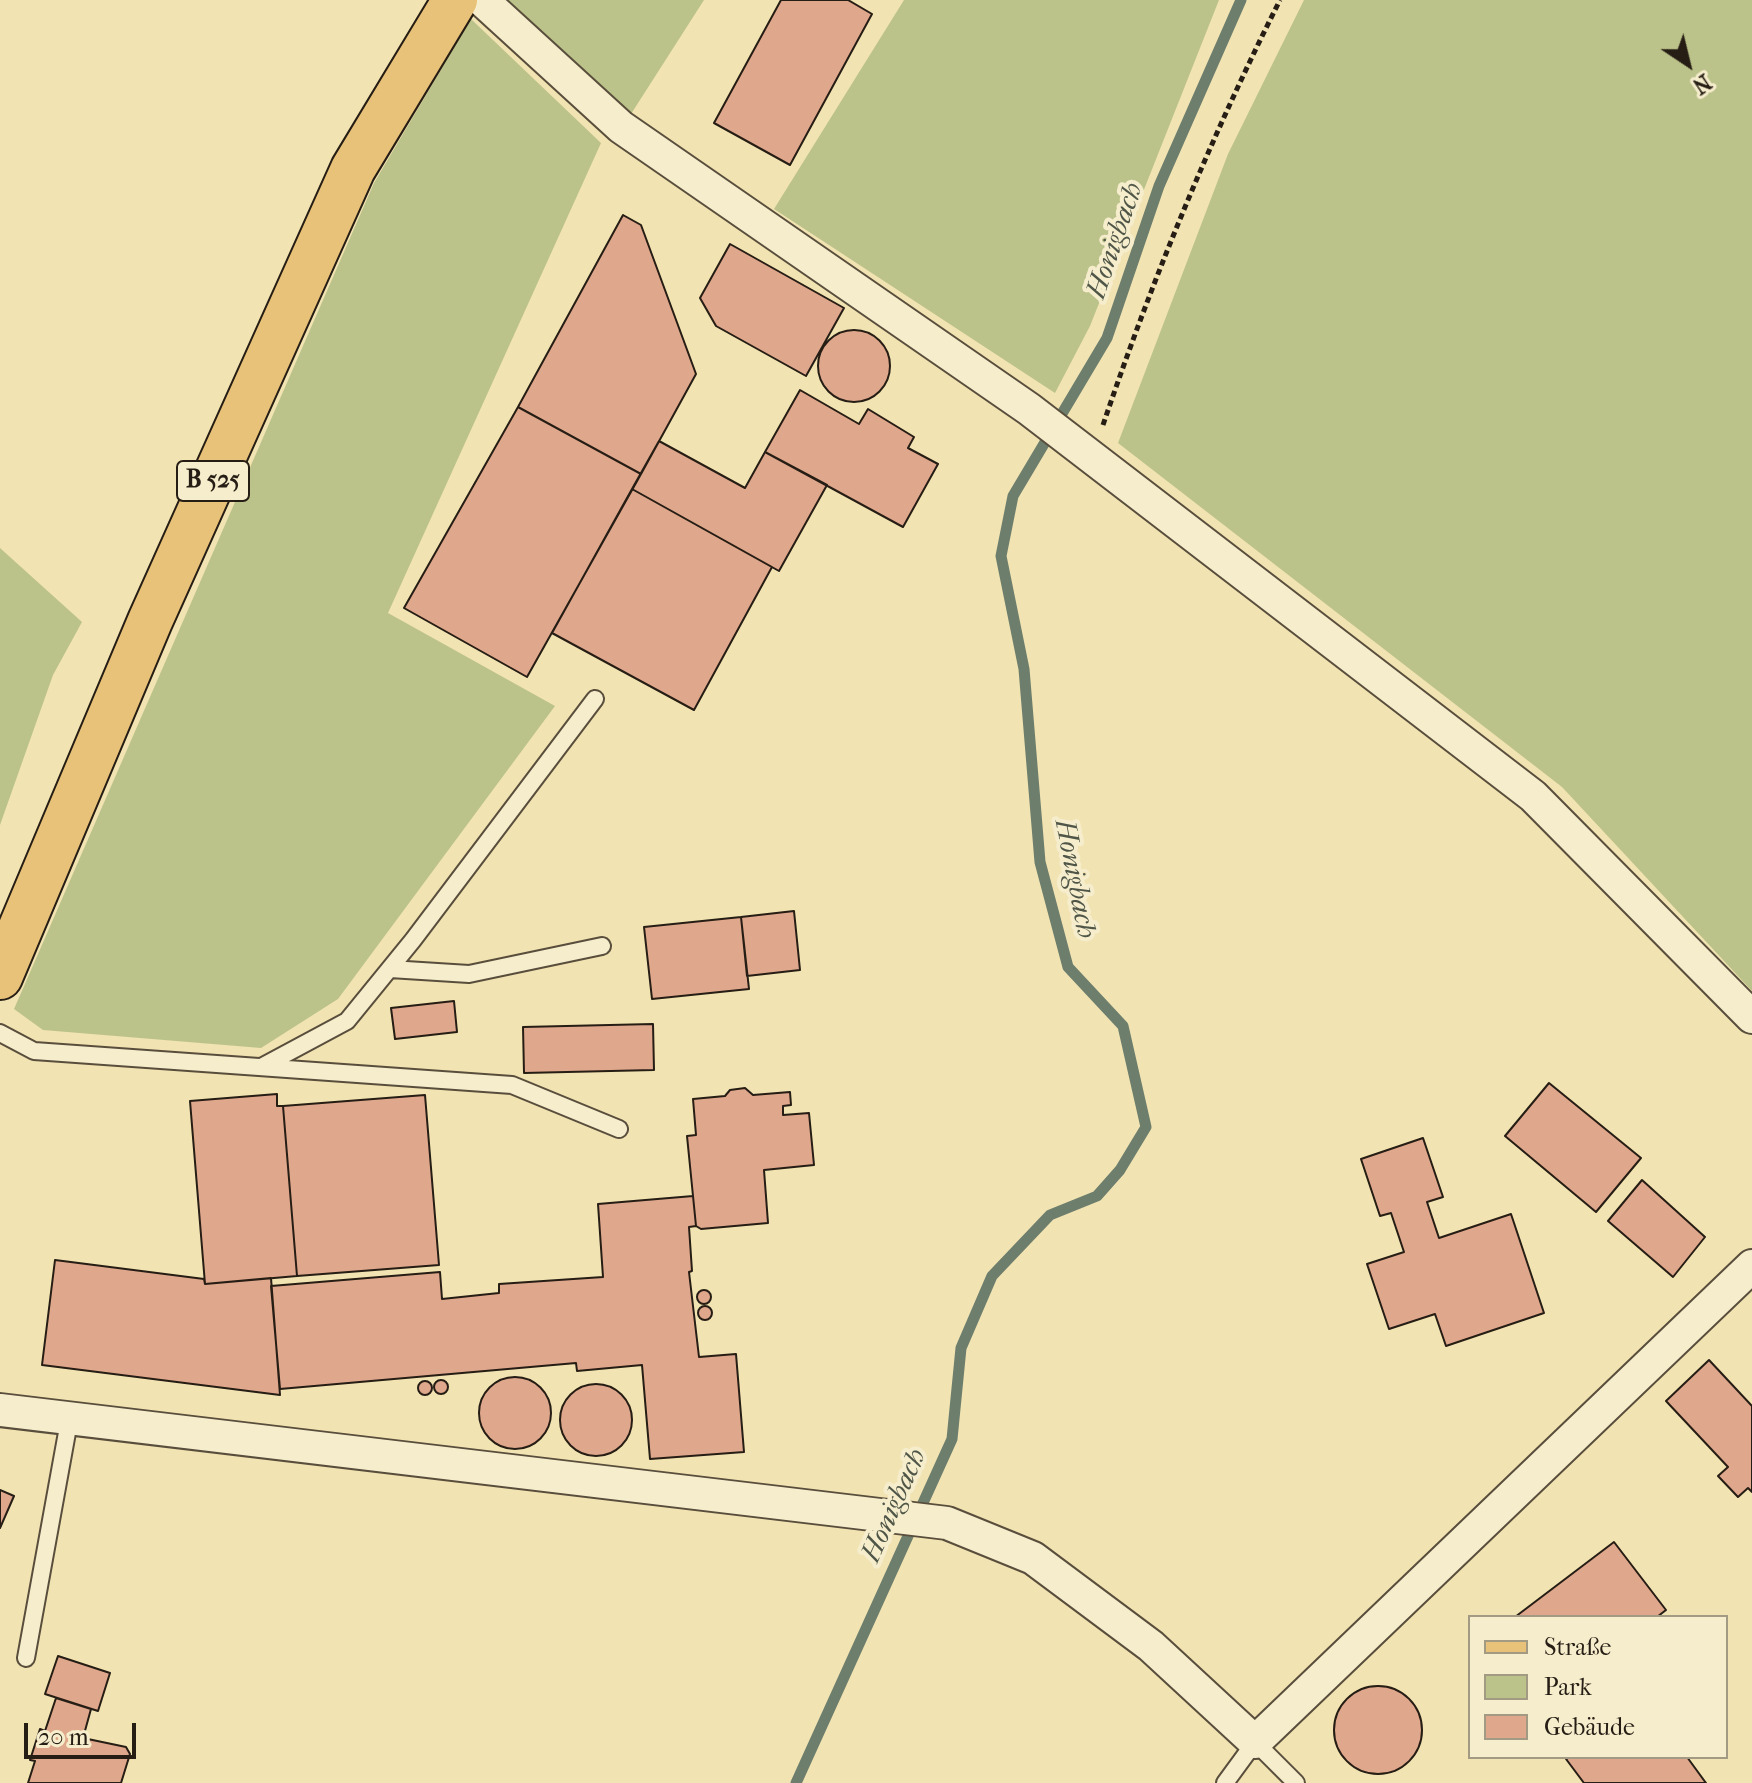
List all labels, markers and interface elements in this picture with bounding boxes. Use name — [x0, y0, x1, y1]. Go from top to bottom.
north arrow — [1648, 24, 1728, 104]
text: N — [1687, 68, 1716, 99]
water label: Honigbach — [1081, 179, 1151, 303]
road number: B 525 — [177, 461, 249, 501]
water label: Honigbach — [1046, 817, 1102, 941]
water label: Honigbach — [855, 1444, 935, 1568]
legend — [1468, 1615, 1728, 1759]
text: Straße — [1544, 1633, 1611, 1661]
text: Park — [1544, 1673, 1592, 1701]
scale bar — [28, 1707, 140, 1757]
text: Gebäude — [1544, 1713, 1635, 1741]
text: 20 m — [38, 1723, 89, 1751]

